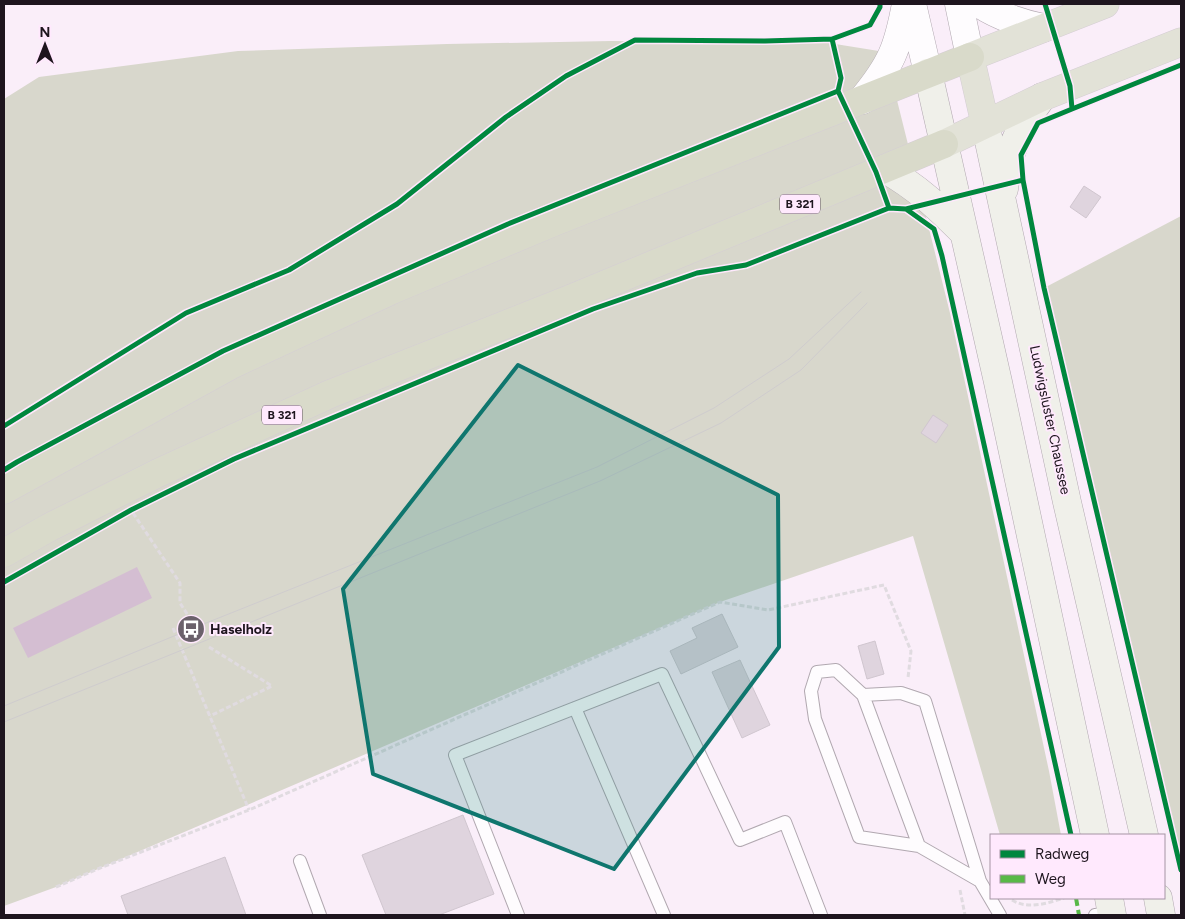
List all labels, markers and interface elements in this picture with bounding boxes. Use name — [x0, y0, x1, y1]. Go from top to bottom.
north arrow — [20, 20, 70, 70]
text: N — [40, 24, 50, 41]
road number: B 321 — [780, 194, 820, 213]
street label: Ludwigsluster Chaussee — [1026, 344, 1074, 496]
road number: B 321 — [262, 406, 302, 424]
bus stop icon: Haselholz — [176, 614, 206, 644]
place label: Haselholz — [210, 621, 272, 638]
legend — [990, 834, 1165, 899]
text: Radweg — [1035, 845, 1089, 863]
text: Weg — [1035, 870, 1066, 888]

